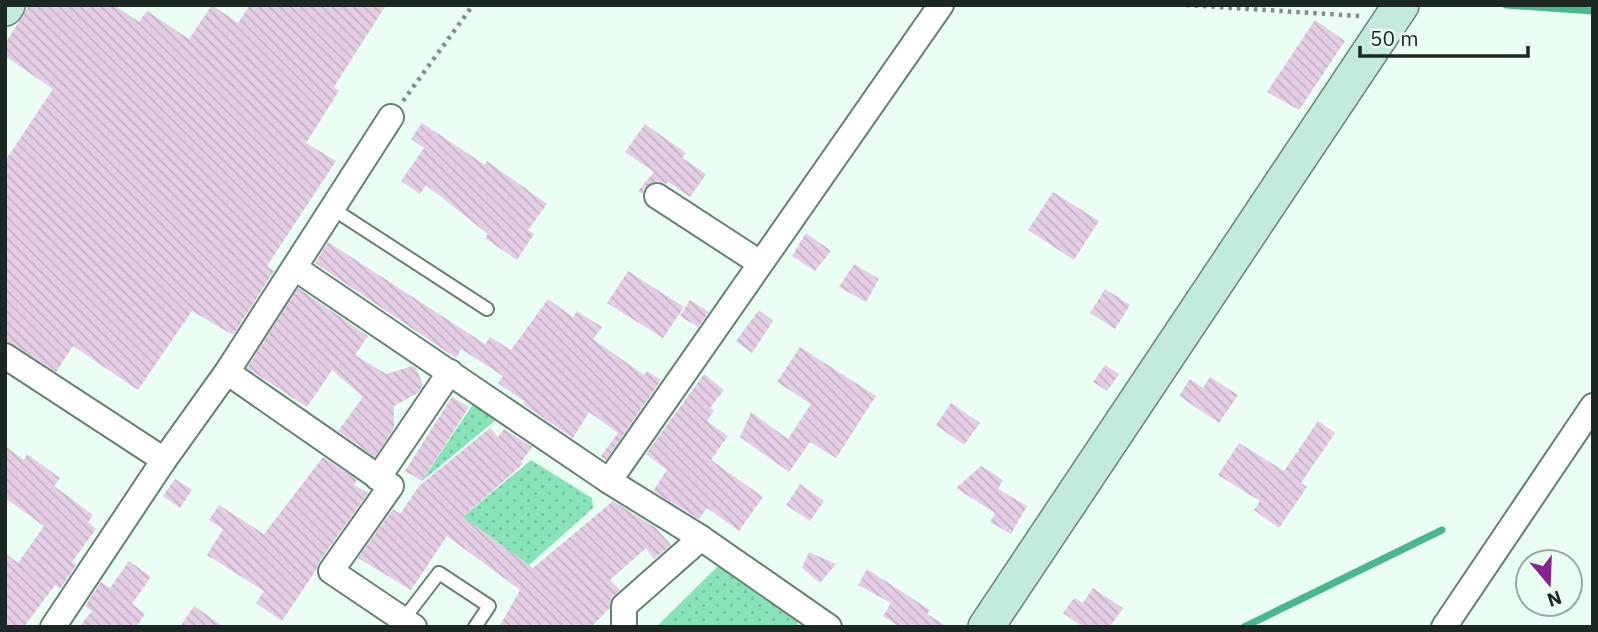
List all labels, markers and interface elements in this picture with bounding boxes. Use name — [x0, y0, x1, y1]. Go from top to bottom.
scale bar — [1360, 14, 1528, 58]
text: 50 m — [1370, 24, 1419, 52]
north arrow — [1514, 548, 1584, 618]
text: N — [1544, 585, 1565, 613]

